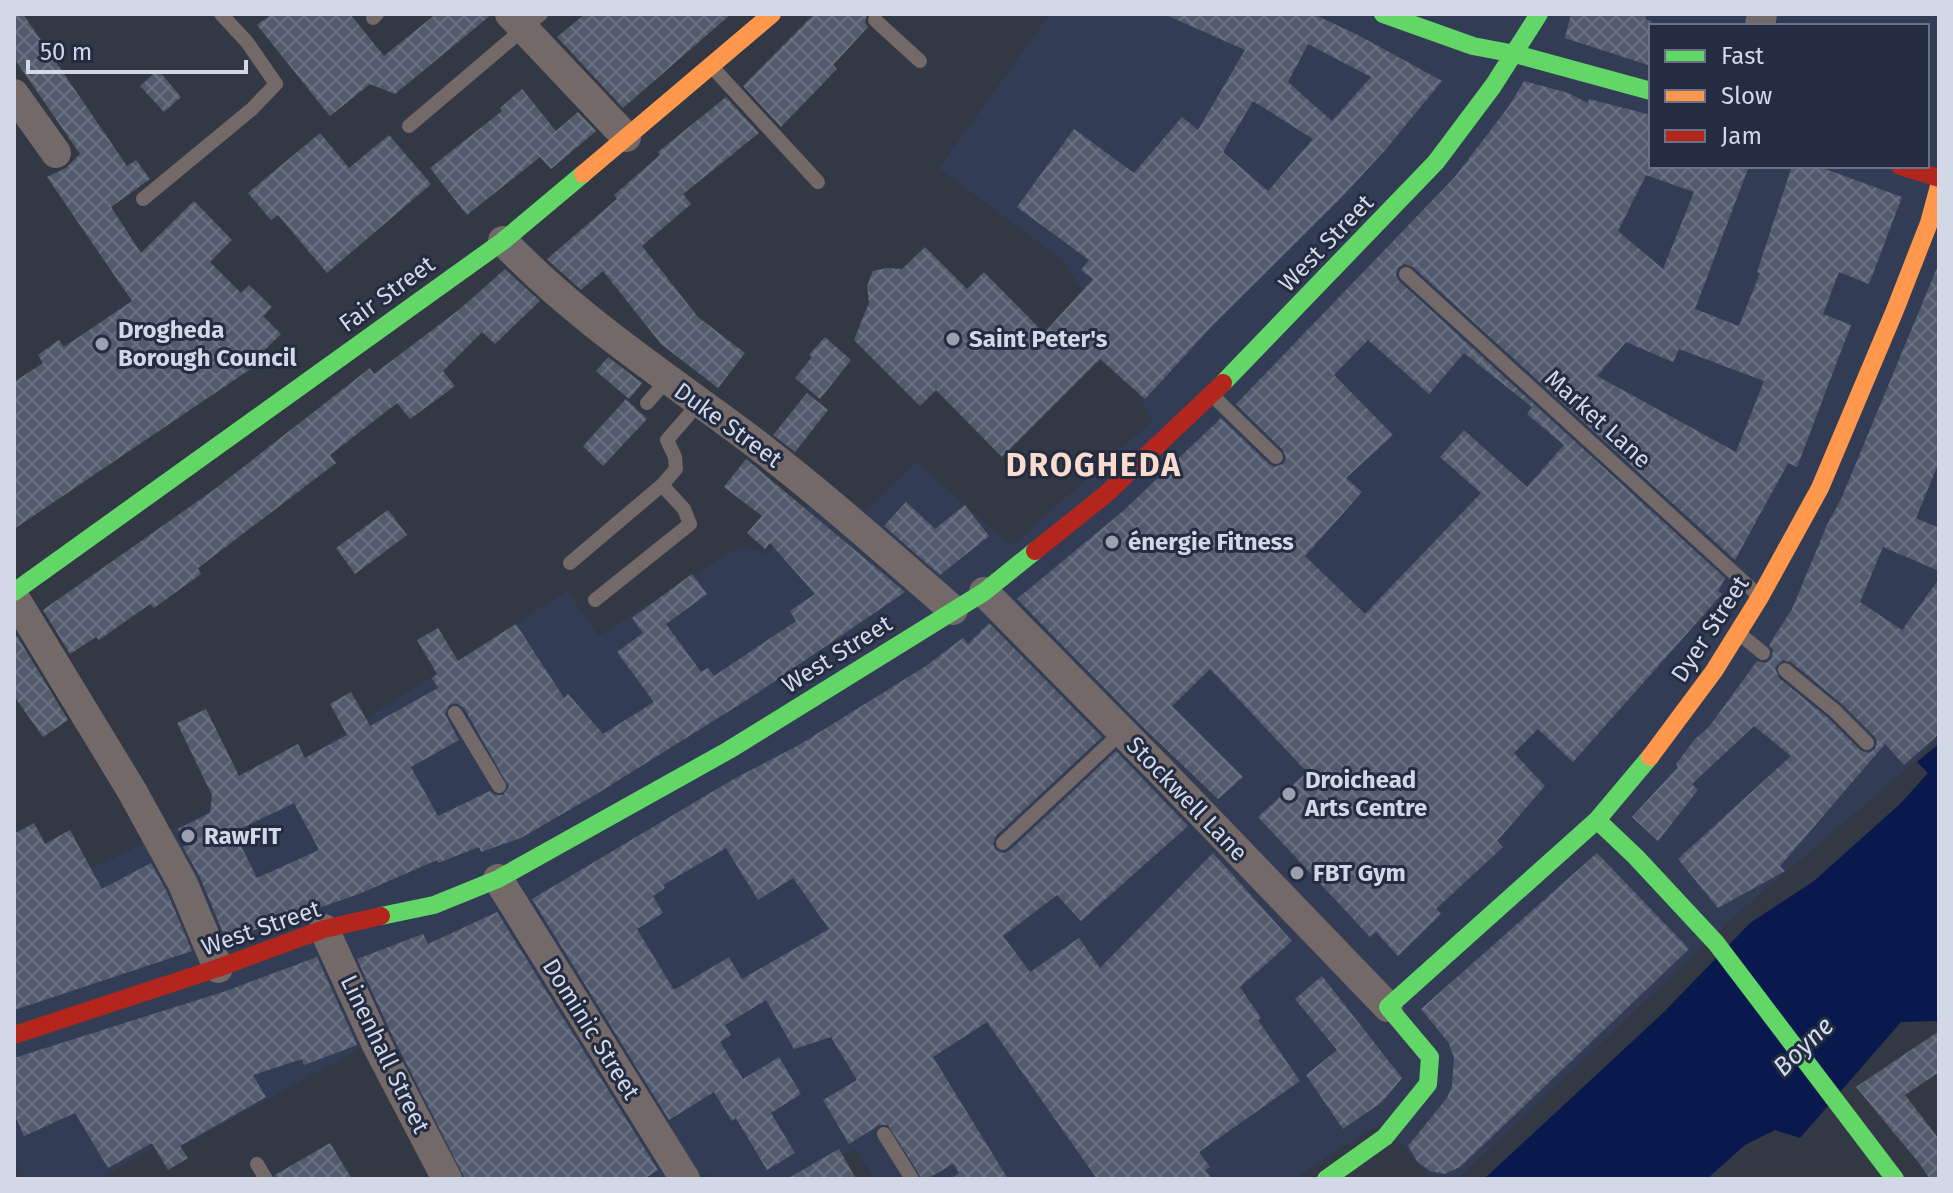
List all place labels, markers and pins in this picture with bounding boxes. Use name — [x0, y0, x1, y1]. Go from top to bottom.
place label: Drogheda Borough Council — [118, 316, 297, 372]
place label: Saint Peter's — [969, 325, 1108, 353]
marker: Saint Peter's — [944, 330, 962, 348]
marker: Drogheda Borough Council — [93, 335, 111, 353]
place label: énergie Fitness — [1128, 528, 1294, 556]
marker: énergie Fitness — [1103, 533, 1121, 551]
place label: Droichead Arts Centre — [1304, 766, 1427, 822]
marker: Droichead Arts Centre — [1280, 785, 1298, 803]
place label: RawFIT — [204, 822, 281, 850]
marker: RawFIT — [179, 827, 197, 845]
place label: FBT Gym — [1313, 859, 1406, 887]
marker: FBT Gym — [1288, 864, 1306, 882]

